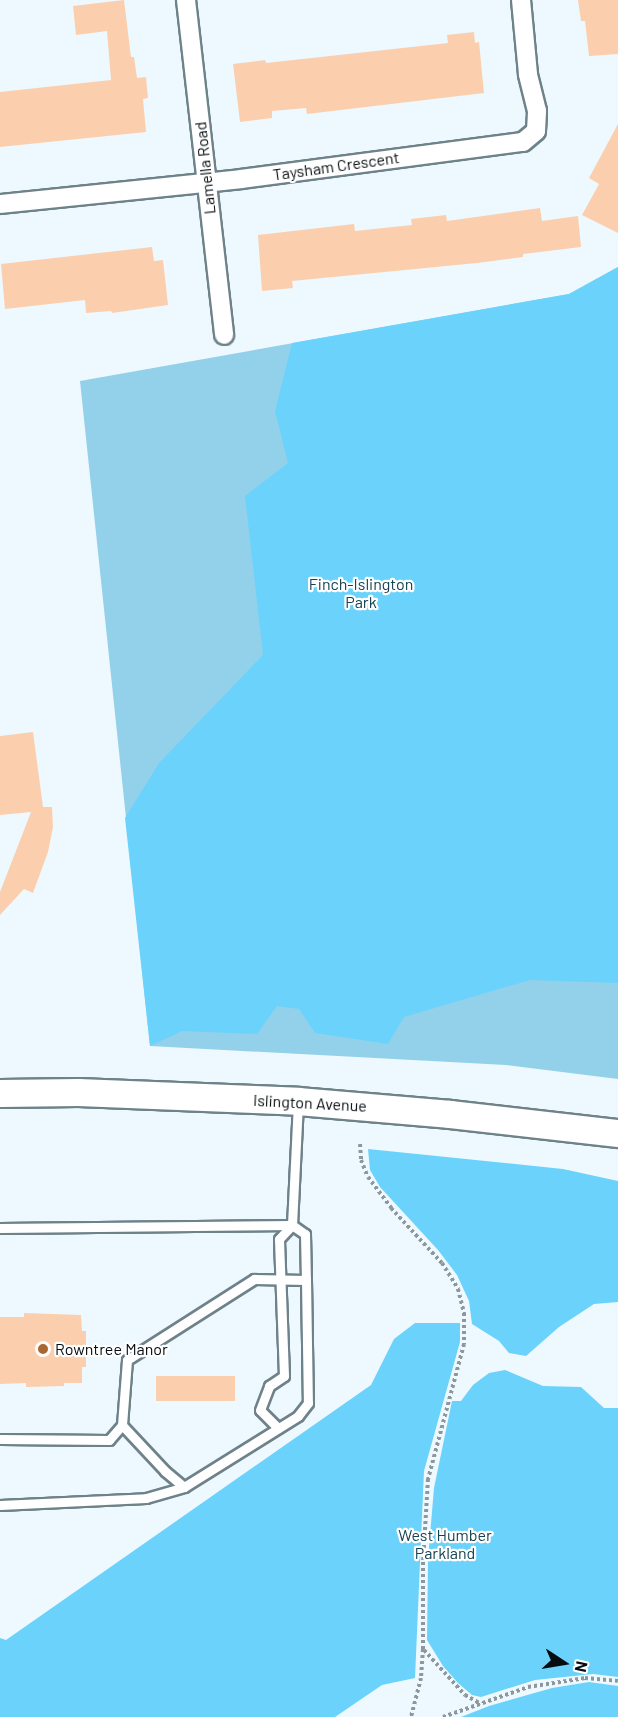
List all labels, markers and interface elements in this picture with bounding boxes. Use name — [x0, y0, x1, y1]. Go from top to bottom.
street label: Lamella Road — [191, 121, 219, 215]
street label: Taysham Crescent — [272, 148, 400, 184]
park label: Finch-Islington Park — [309, 574, 413, 612]
street label: Islington Avenue — [253, 1090, 367, 1116]
place label: Rowntree Manor — [55, 1339, 168, 1359]
marker: Rowntree Manor — [36, 1342, 50, 1356]
park label: West Humber Parkland — [398, 1525, 492, 1563]
north arrow — [534, 1633, 594, 1693]
text: N — [572, 1660, 592, 1674]

